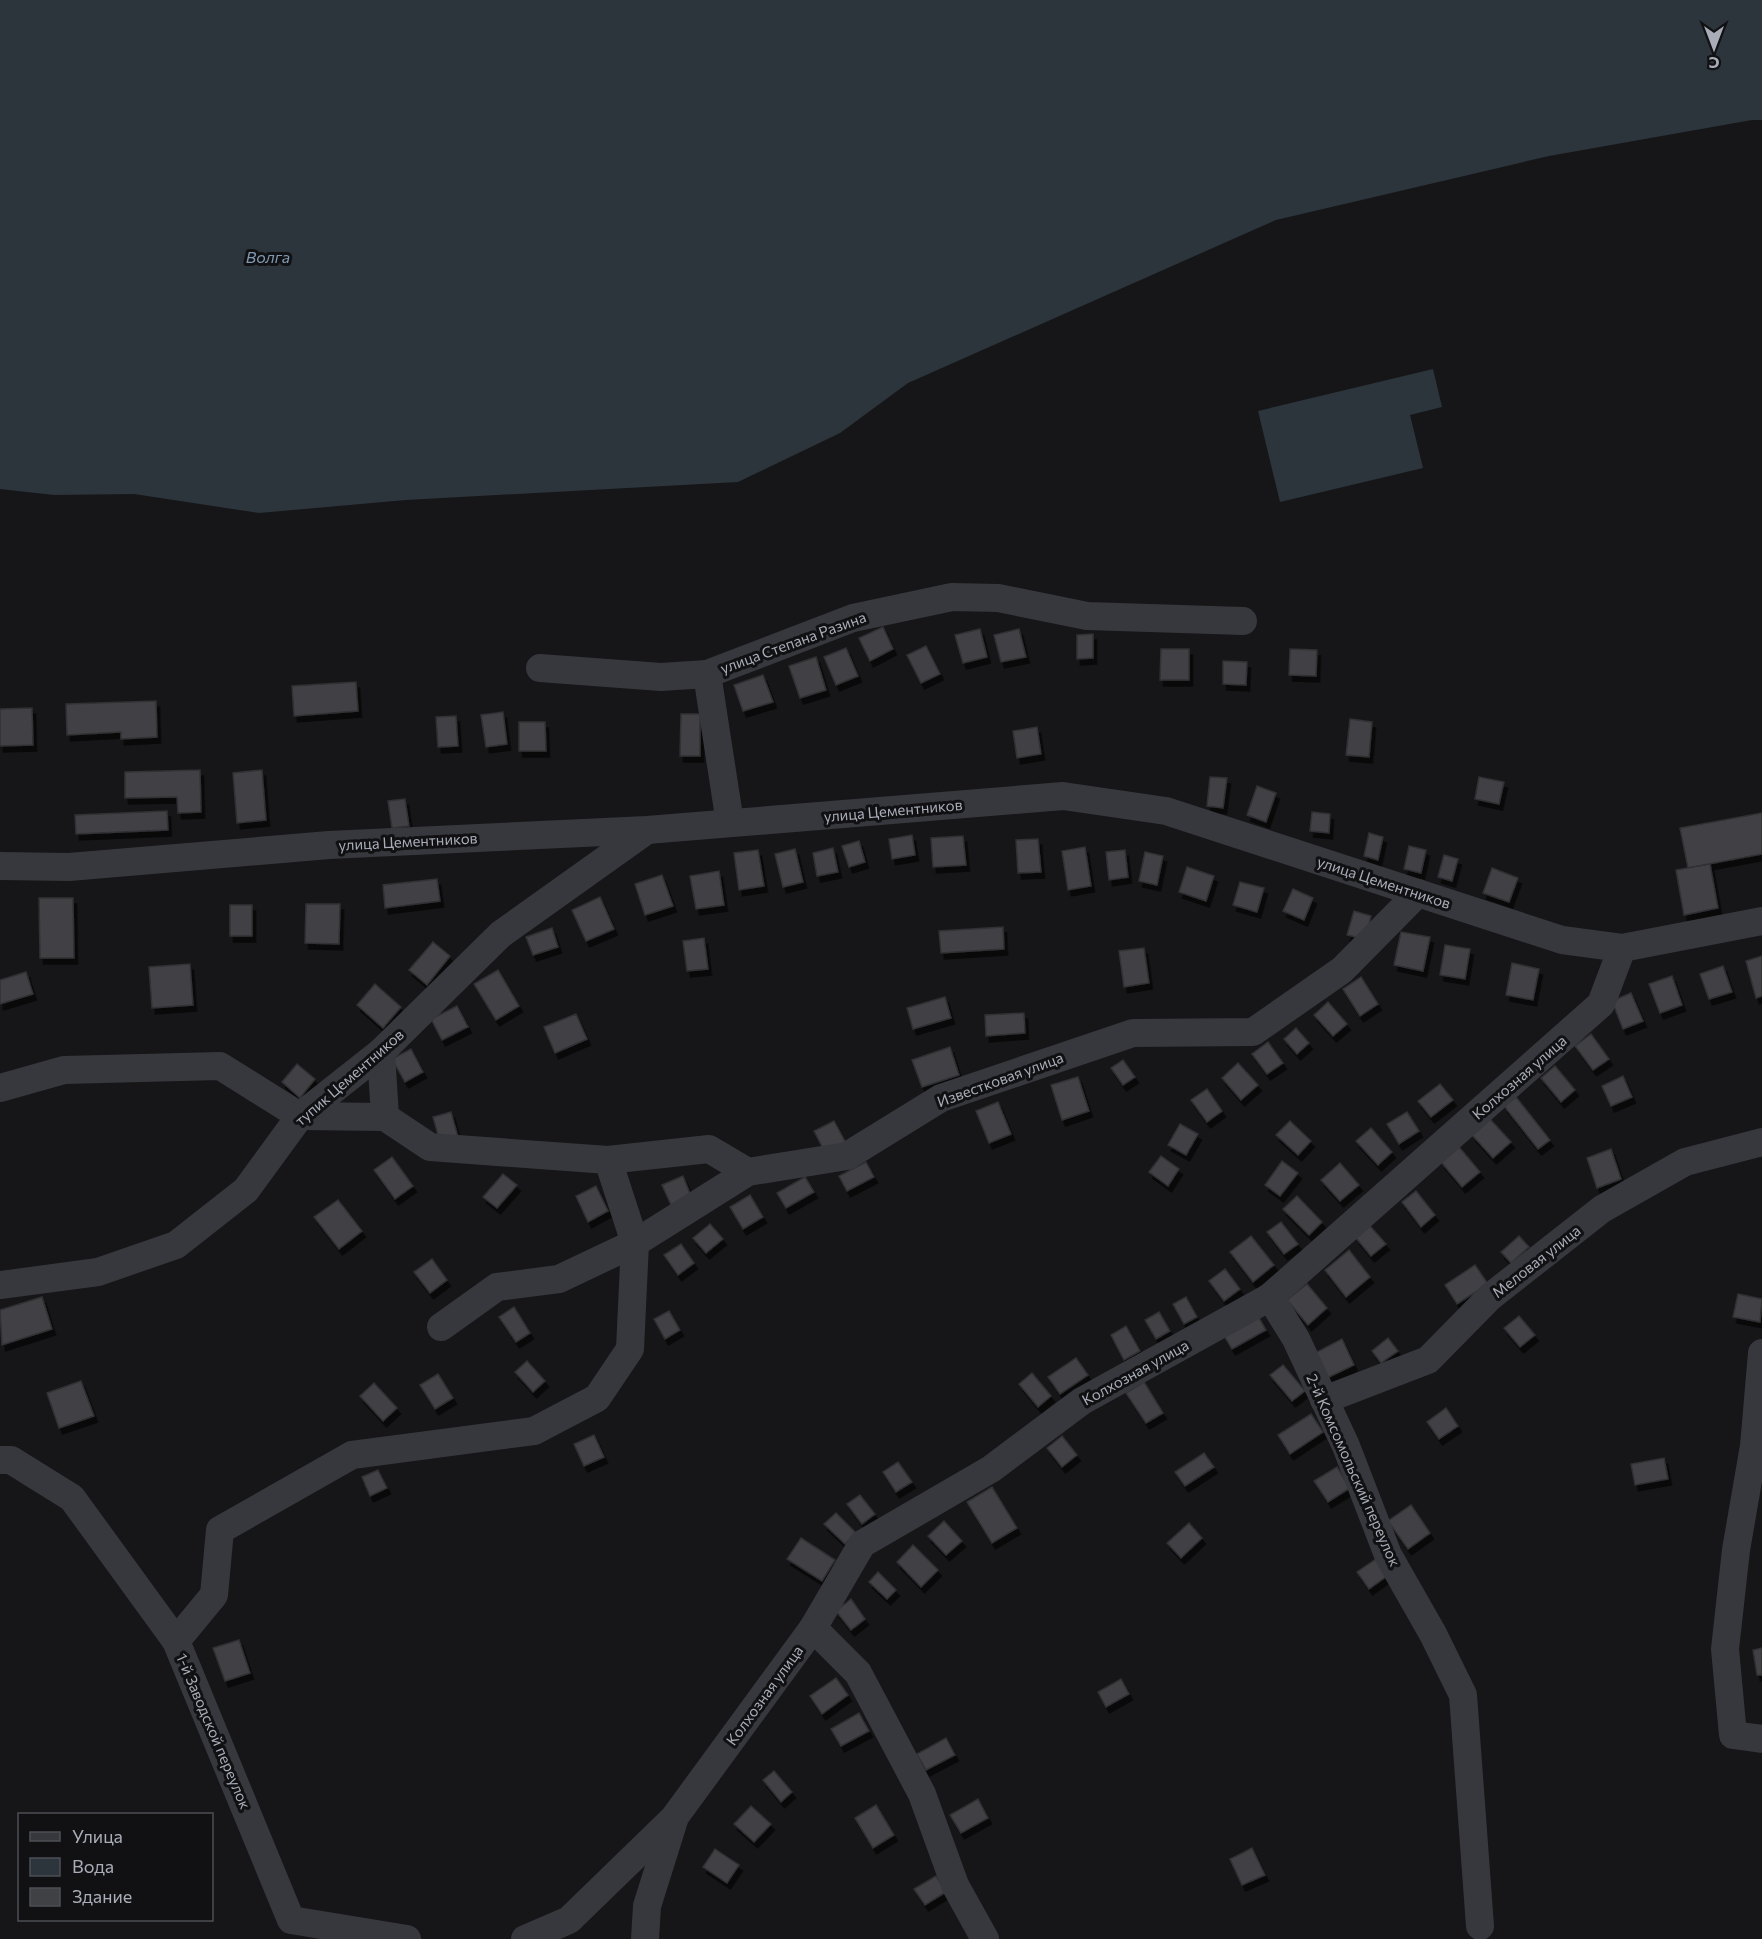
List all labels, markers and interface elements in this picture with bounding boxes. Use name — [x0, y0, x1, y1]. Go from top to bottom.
north arrow — [1684, 18, 1744, 78]
text: С — [1708, 54, 1719, 73]
water label: Волга — [246, 247, 290, 266]
street label: улица Степана Разина — [718, 607, 868, 677]
street label: улица Цементников — [823, 795, 963, 825]
street label: улица Цементников — [338, 828, 478, 854]
street label: улица Цементников — [1315, 852, 1453, 912]
street label: тупик Цементников — [291, 1025, 407, 1129]
street label: Колхозная улица — [1468, 1031, 1570, 1123]
street label: Известковая улица — [934, 1048, 1066, 1110]
street label: Меловая улица — [1488, 1221, 1584, 1301]
street label: Колхозная улица — [1079, 1335, 1191, 1409]
street label: 2-й Комсомольский переулок — [1303, 1371, 1405, 1569]
street label: Колхозная улица — [722, 1642, 806, 1748]
street label: 1-й Заводской переулок — [173, 1650, 255, 1812]
legend — [18, 1813, 213, 1921]
text: Улица — [72, 1825, 123, 1847]
text: Вода — [72, 1855, 114, 1877]
text: Здание — [72, 1885, 132, 1907]

